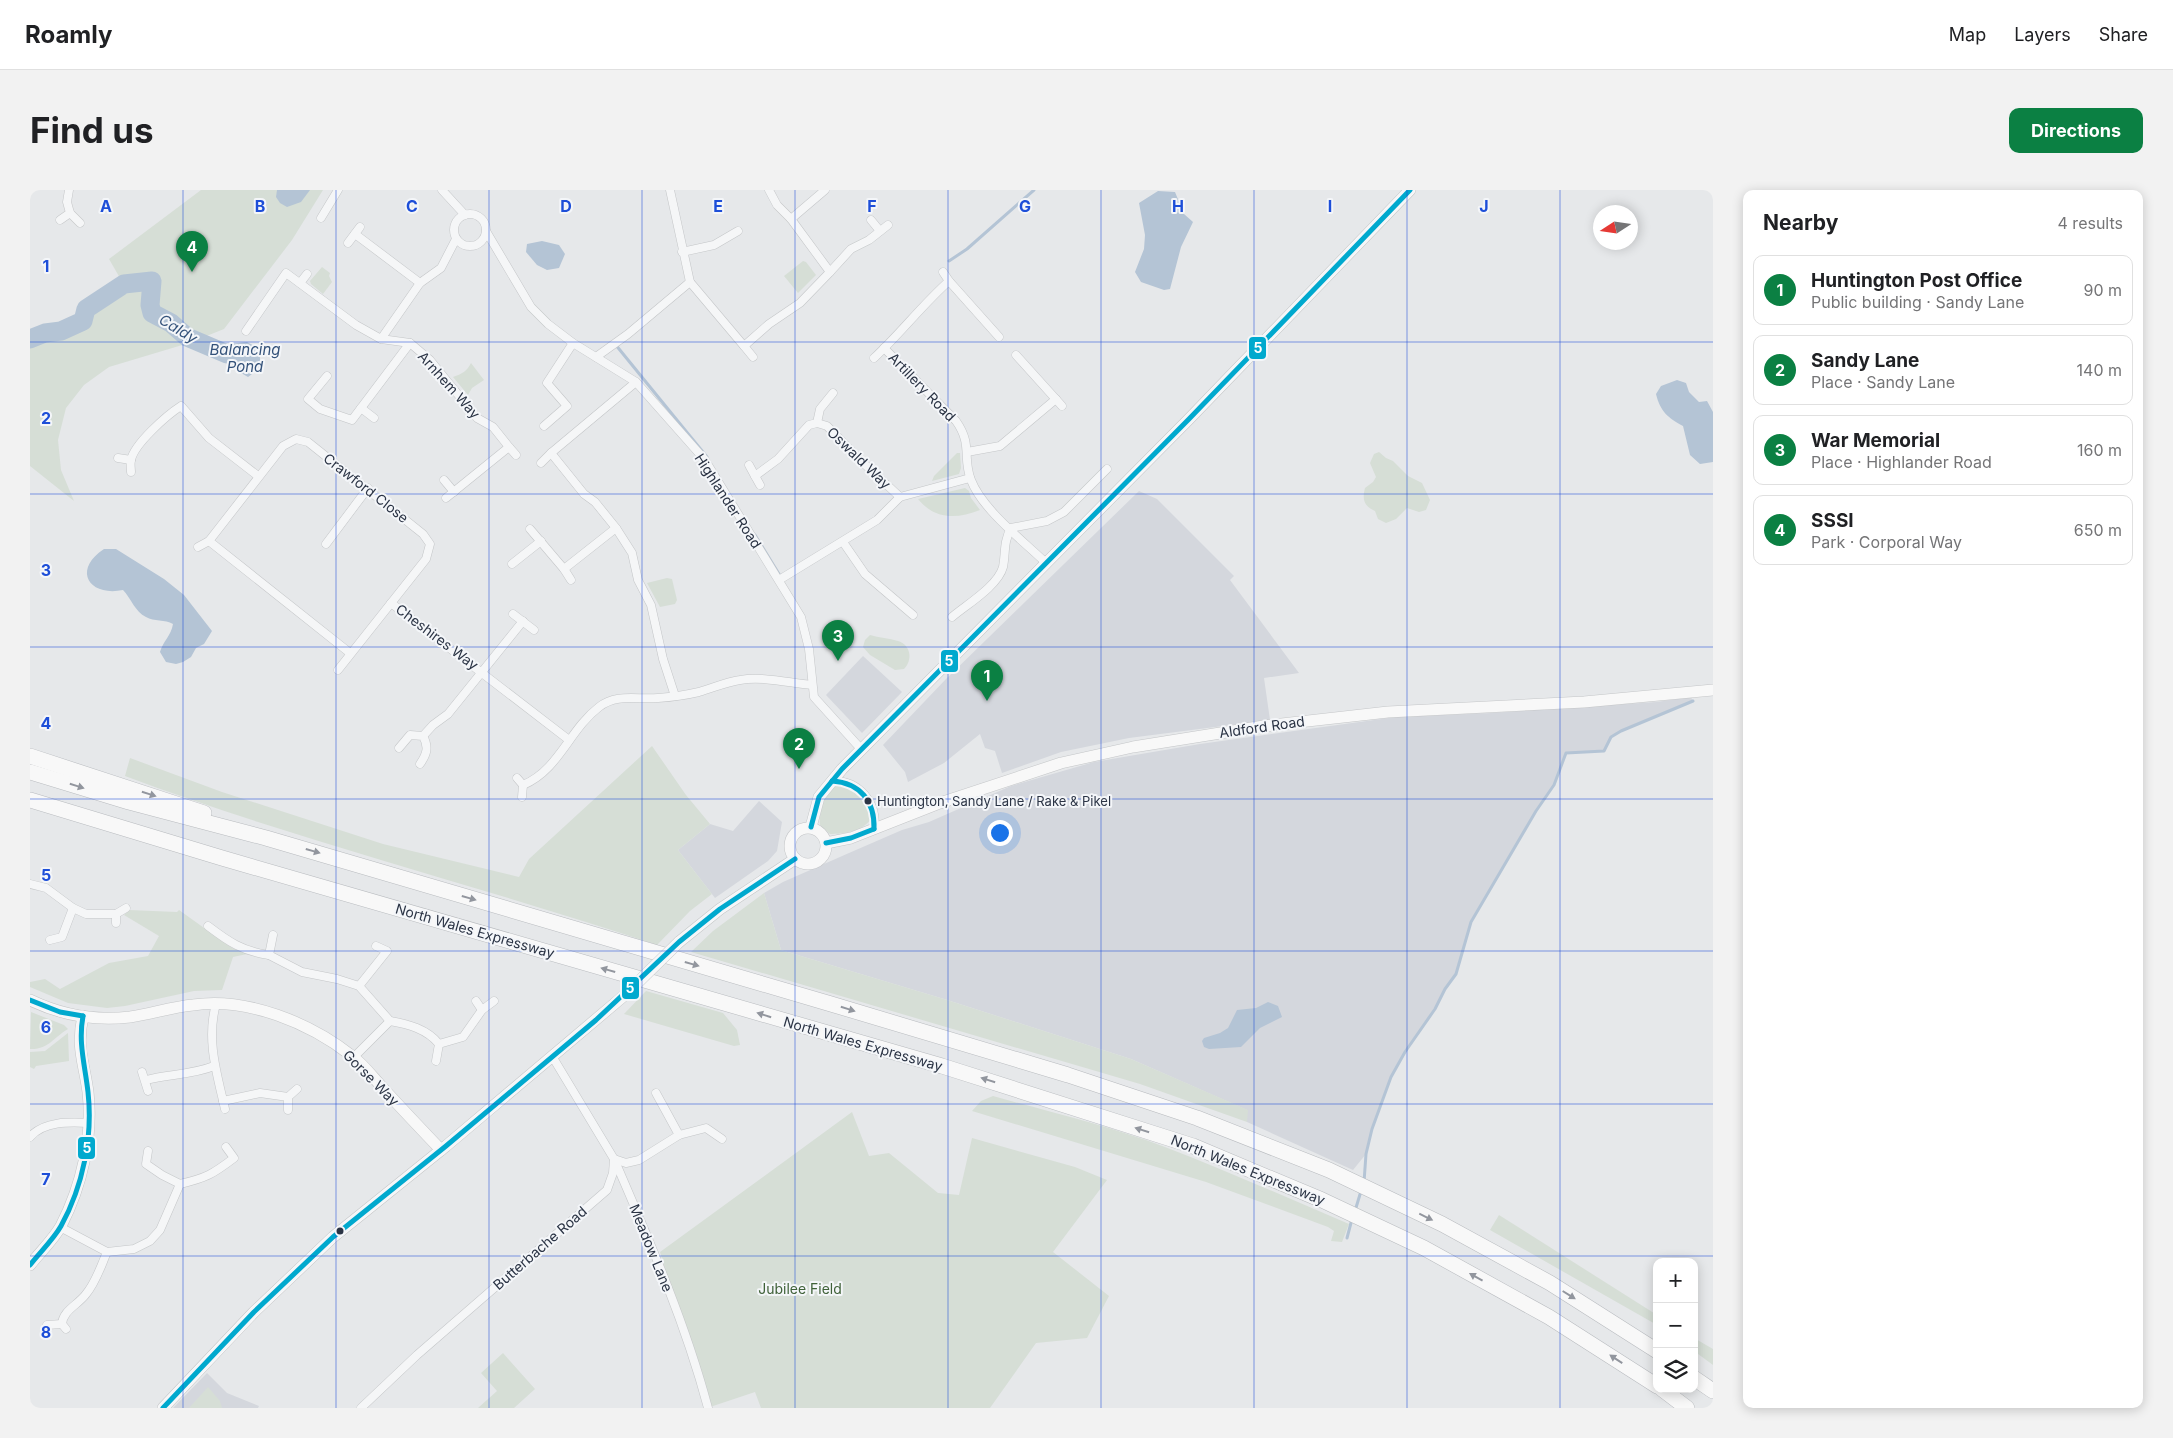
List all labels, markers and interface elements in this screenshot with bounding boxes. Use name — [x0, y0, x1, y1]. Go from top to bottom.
text: Roamly — [25, 20, 112, 49]
text: Map — [1949, 24, 1986, 45]
text: Layers — [2014, 24, 2071, 45]
text: Share — [2099, 24, 2148, 45]
button: Directions — [2009, 108, 2143, 153]
text: Find us — [30, 109, 154, 151]
text: A — [100, 196, 112, 216]
text: B — [255, 196, 265, 216]
text: C — [406, 196, 418, 216]
text: D — [560, 196, 572, 216]
text: E — [713, 196, 723, 216]
text: F — [867, 196, 877, 216]
text: G — [1019, 196, 1031, 216]
text: H — [1172, 196, 1184, 216]
text: I — [1328, 196, 1332, 216]
text: J — [1479, 196, 1489, 216]
north arrow — [1593, 205, 1638, 250]
text: Nearby — [1763, 210, 1838, 235]
text: 4 results — [2058, 213, 2123, 233]
pin: 4 — [176, 231, 208, 272]
text: 1 — [43, 256, 49, 276]
text: Huntington Post Office — [1811, 269, 2022, 292]
text: 1 — [1777, 280, 1783, 300]
text: 90 m — [2083, 280, 2122, 300]
text: Public building · Sandy Lane — [1811, 292, 2024, 312]
water label: Caldy — [156, 310, 201, 348]
line badge: 5 — [1248, 336, 1267, 360]
text: 5 — [1254, 339, 1263, 356]
water label: Balancing Pond — [209, 340, 281, 376]
street label: Arnhem Way — [415, 348, 484, 422]
street label: Artillery Road — [885, 349, 959, 425]
text: Sandy Lane — [1811, 349, 1919, 372]
text: 2 — [1775, 360, 1785, 380]
text: 140 m — [2077, 360, 2122, 380]
text: Place · Sandy Lane — [1811, 372, 1955, 392]
text: 2 — [41, 408, 51, 428]
street label: Oswald Way — [824, 423, 895, 492]
text: War Memorial — [1811, 429, 1940, 452]
text: 3 — [1775, 440, 1785, 460]
text: 160 m — [2077, 440, 2122, 460]
street label: Crawford Close — [320, 449, 412, 526]
street label: Highlander Road — [691, 450, 765, 551]
text: Place · Highlander Road — [1811, 452, 1992, 472]
text: SSSI — [1811, 509, 1854, 532]
text: 4 — [1775, 520, 1785, 540]
text: 650 m — [2074, 520, 2122, 540]
text: Park · Corporal Way — [1811, 532, 1962, 552]
text: 3 — [41, 560, 51, 580]
street label: Cheshires Way — [393, 600, 482, 673]
pin: 3 — [822, 620, 854, 661]
line badge: 5 — [940, 649, 959, 673]
text: 5 — [945, 652, 954, 669]
pin: 1 — [971, 660, 1003, 701]
street label: Aldford Road — [1218, 712, 1306, 741]
text: 4 — [41, 713, 52, 733]
pin: 2 — [783, 728, 815, 769]
one-way arrow — [69, 783, 84, 791]
one-way arrow — [142, 790, 157, 798]
place label: Huntington, Sandy Lane / Rake & Pikel — [877, 793, 1111, 809]
marker: Huntington, Sandy Lane / Rake & Pikel — [863, 796, 873, 806]
your location — [987, 820, 1013, 846]
one-way arrow — [306, 848, 321, 856]
text: 5 — [41, 865, 51, 885]
one-way arrow — [461, 894, 476, 902]
street label: North Wales Expressway — [394, 900, 557, 961]
one-way arrow — [684, 960, 699, 968]
one-way arrow — [601, 966, 616, 974]
line badge: 5 — [621, 976, 640, 1000]
text: 5 — [626, 979, 635, 996]
one-way arrow — [840, 1006, 855, 1014]
one-way arrow — [757, 1011, 772, 1019]
street label: North Wales Expressway — [782, 1013, 945, 1074]
text: 6 — [41, 1017, 51, 1037]
street label: Gorse Way — [340, 1046, 403, 1109]
one-way arrow — [980, 1076, 995, 1084]
one-way arrow — [1135, 1125, 1150, 1133]
street label: North Wales Expressway — [1169, 1131, 1328, 1208]
line badge: 5 — [77, 1136, 96, 1160]
text: 5 — [83, 1139, 92, 1156]
text: 7 — [41, 1169, 51, 1189]
street label: Meadow Lane — [626, 1201, 677, 1294]
street label: Butterbache Road — [489, 1202, 590, 1293]
one-way arrow — [1419, 1213, 1433, 1221]
unlabelled marker — [335, 1226, 345, 1236]
map controls — [1653, 1258, 1698, 1393]
button: + — [1653, 1258, 1698, 1303]
one-way arrow — [1469, 1272, 1483, 1281]
park label: Jubilee Field — [758, 1280, 842, 1297]
one-way arrow — [1562, 1291, 1575, 1300]
button: − — [1653, 1303, 1698, 1348]
text: 8 — [41, 1322, 51, 1342]
button: layers — [1653, 1348, 1698, 1393]
one-way arrow — [1609, 1355, 1622, 1364]

